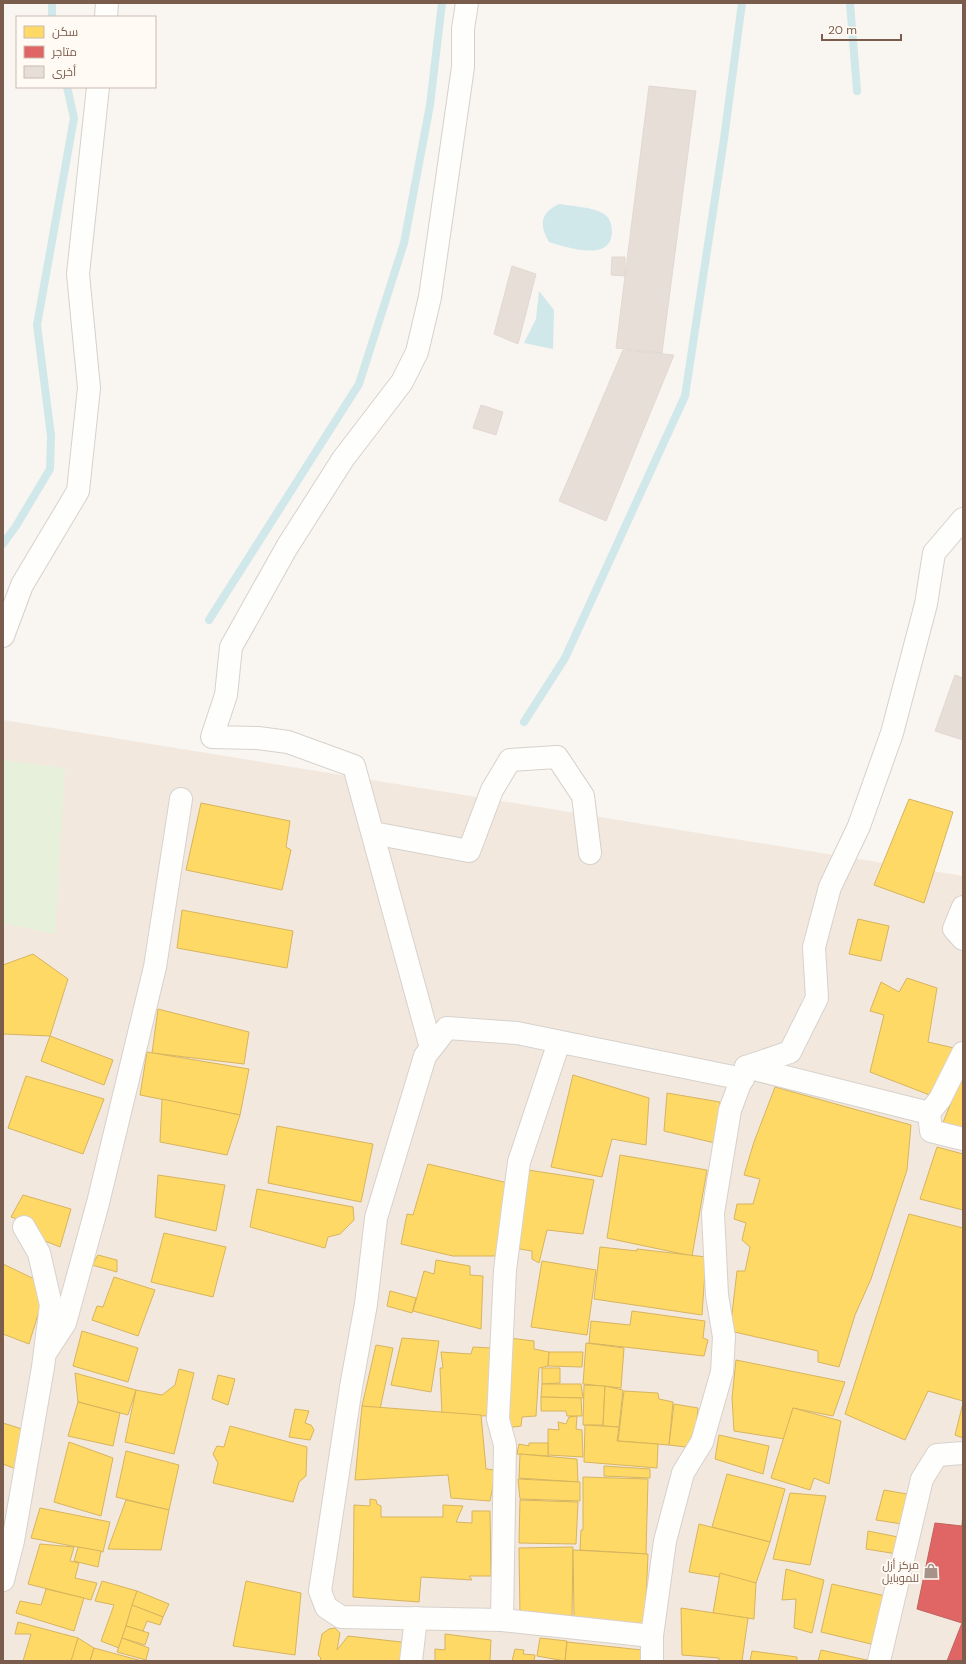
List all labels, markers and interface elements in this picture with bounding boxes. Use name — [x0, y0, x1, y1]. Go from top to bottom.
legend — [16, 16, 156, 88]
scale bar — [822, 16, 901, 42]
text: 20 m — [828, 22, 857, 38]
text: سكن — [52, 24, 78, 40]
text: متاجر — [51, 44, 77, 60]
text: أخرى — [52, 64, 76, 80]
place label: مركز أزل للموبايل — [882, 1558, 919, 1585]
shop icon: مركز أزل للموبايل — [922, 1562, 940, 1580]

